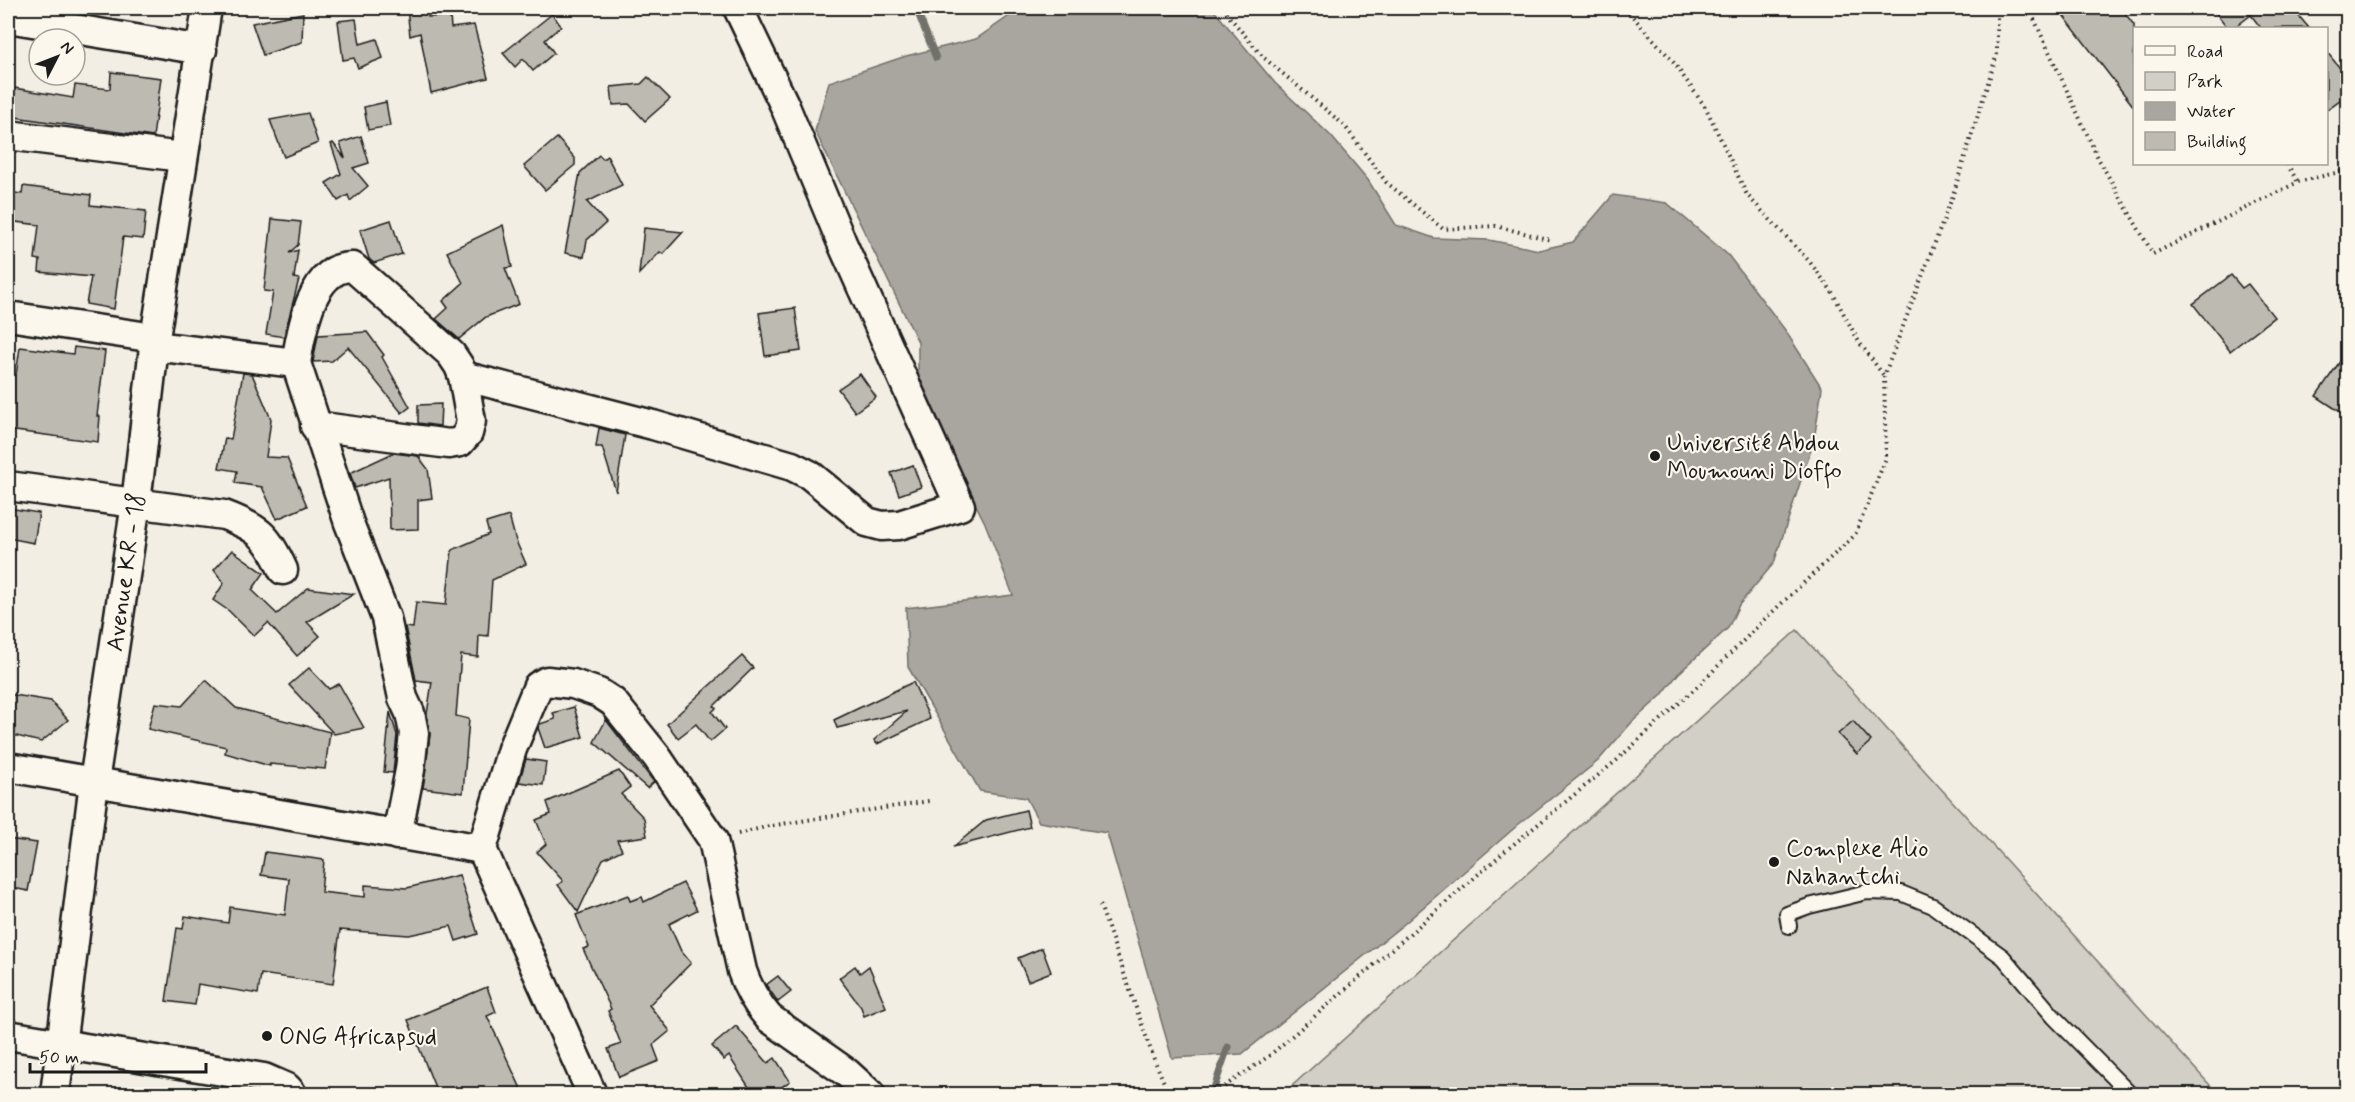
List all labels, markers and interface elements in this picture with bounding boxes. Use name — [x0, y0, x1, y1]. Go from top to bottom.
north arrow — [27, 27, 87, 87]
legend — [2133, 27, 2328, 165]
text: N — [56, 37, 78, 59]
text: Road — [2187, 40, 2223, 64]
text: Park — [2187, 70, 2223, 94]
text: Water — [2187, 100, 2236, 124]
text: Building — [2187, 130, 2247, 156]
place label: Université Abdou Moumouni Dioffo — [1667, 428, 1842, 489]
marker: Université Abdou Moumouni Dioffo — [1648, 449, 1662, 463]
street label: Avenue KR - 18 — [100, 491, 153, 653]
place label: Complexe Alio Nahantchi — [1786, 834, 1928, 893]
marker: Complexe Alio Nahantchi — [1767, 855, 1781, 869]
place label: ONG Africapsud — [279, 1022, 437, 1053]
marker: ONG Africapsud — [260, 1029, 274, 1043]
scale bar — [30, 1036, 206, 1074]
text: 50 m — [39, 1046, 79, 1070]

